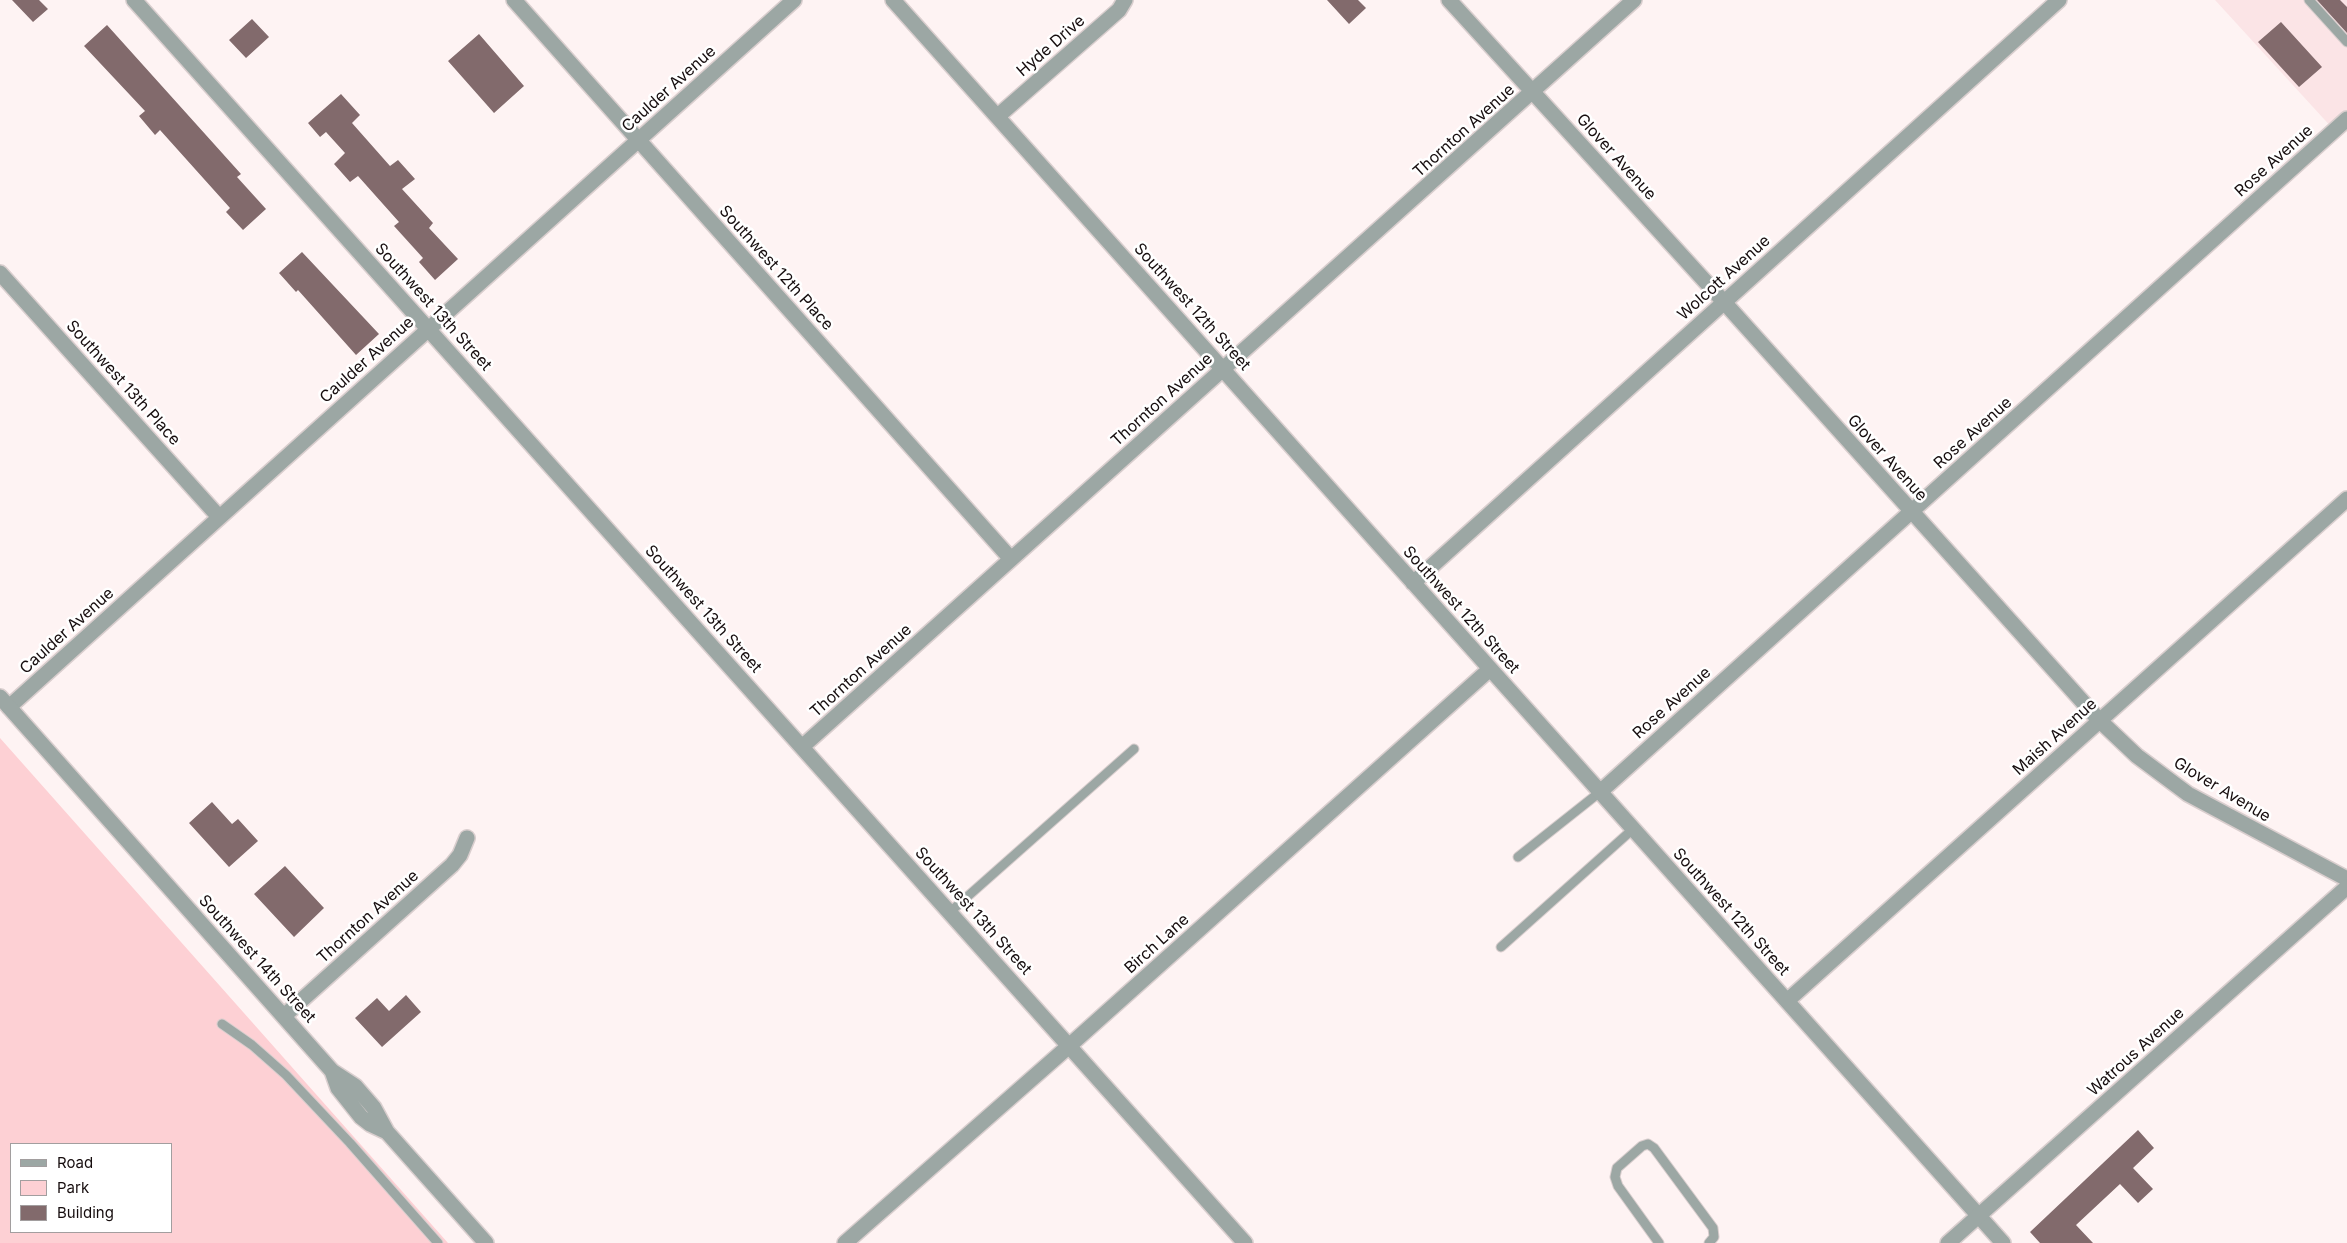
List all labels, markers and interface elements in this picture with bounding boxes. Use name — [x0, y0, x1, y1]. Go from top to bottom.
street label: Hyde Drive — [1013, 11, 1089, 81]
street label: Caulder Avenue — [618, 42, 720, 136]
street label: Thornton Avenue — [1409, 80, 1519, 182]
street label: Glover Avenue — [1572, 110, 1660, 204]
street label: Rose Avenue — [2231, 121, 2317, 201]
street label: Southwest 12th Place — [715, 202, 837, 334]
street label: Wolcott Avenue — [1674, 231, 1774, 325]
street label: Southwest 13th Street — [371, 239, 495, 375]
street label: Southwest 12th Street — [1130, 239, 1254, 375]
street label: Caulder Avenue — [316, 313, 418, 407]
street label: Southwest 13th Place — [62, 317, 184, 449]
street label: Thornton Avenue — [1107, 349, 1217, 451]
street label: Rose Avenue — [1930, 393, 2016, 473]
street label: Glover Avenue — [1843, 411, 1931, 505]
street label: Southwest 13th Street — [641, 541, 765, 677]
street label: Southwest 12th Street — [1399, 542, 1523, 678]
street label: Caulder Avenue — [16, 584, 118, 678]
street label: Thornton Avenue — [806, 620, 916, 722]
street label: Rose Avenue — [1629, 663, 1715, 743]
street label: Maish Avenue — [2009, 694, 2101, 780]
street label: Glover Avenue — [2170, 753, 2274, 827]
street label: Southwest 13th Street — [911, 843, 1035, 979]
street label: Southwest 12th Street — [1669, 844, 1793, 980]
street label: Thornton Avenue — [313, 866, 423, 968]
street label: Southwest 14th Street — [194, 891, 320, 1027]
street label: Birch Lane — [1121, 910, 1193, 978]
street label: Watrous Avenue — [2084, 1004, 2188, 1100]
legend — [10, 1143, 172, 1233]
text: Road — [57, 1153, 93, 1172]
text: Park — [57, 1178, 89, 1197]
text: Building — [57, 1203, 114, 1222]

